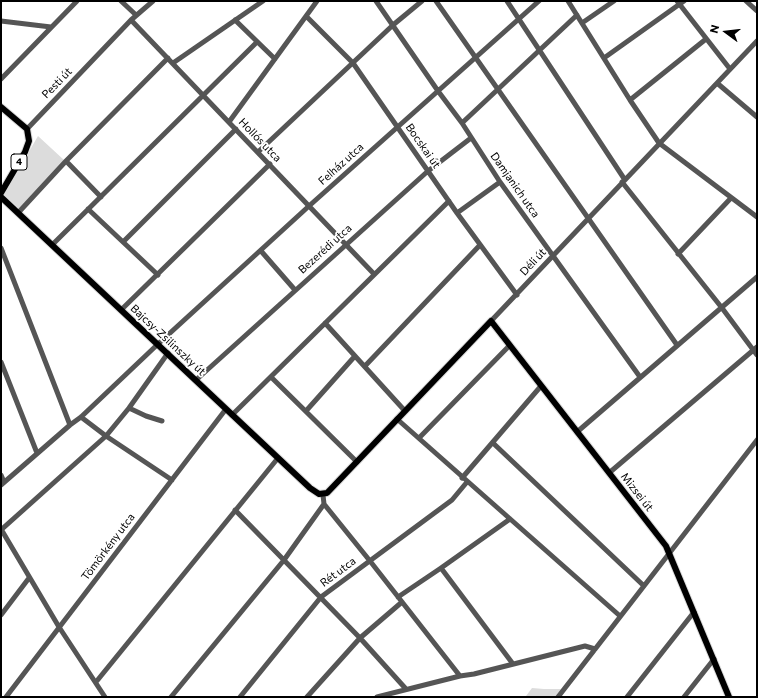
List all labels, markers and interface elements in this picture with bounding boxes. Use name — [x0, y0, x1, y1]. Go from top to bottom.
north arrow — [706, 12, 746, 52]
text: N — [707, 23, 721, 34]
street label: Pesti út — [39, 65, 75, 101]
street label: Hollós utca — [236, 115, 284, 165]
street label: Bocskai út — [403, 121, 443, 171]
street label: Felház utca — [316, 140, 366, 188]
street label: Damjanich utca — [488, 150, 542, 220]
road number: 4 — [11, 154, 27, 170]
street label: Bezerédi utca — [296, 222, 354, 276]
street label: Déli út — [517, 246, 549, 278]
street label: Bajcsy-Zsilinszky út — [128, 302, 208, 378]
street label: Mizsei út — [618, 470, 656, 514]
street label: Tömörkény utca — [78, 511, 138, 583]
street label: Rét utca — [318, 554, 358, 590]

